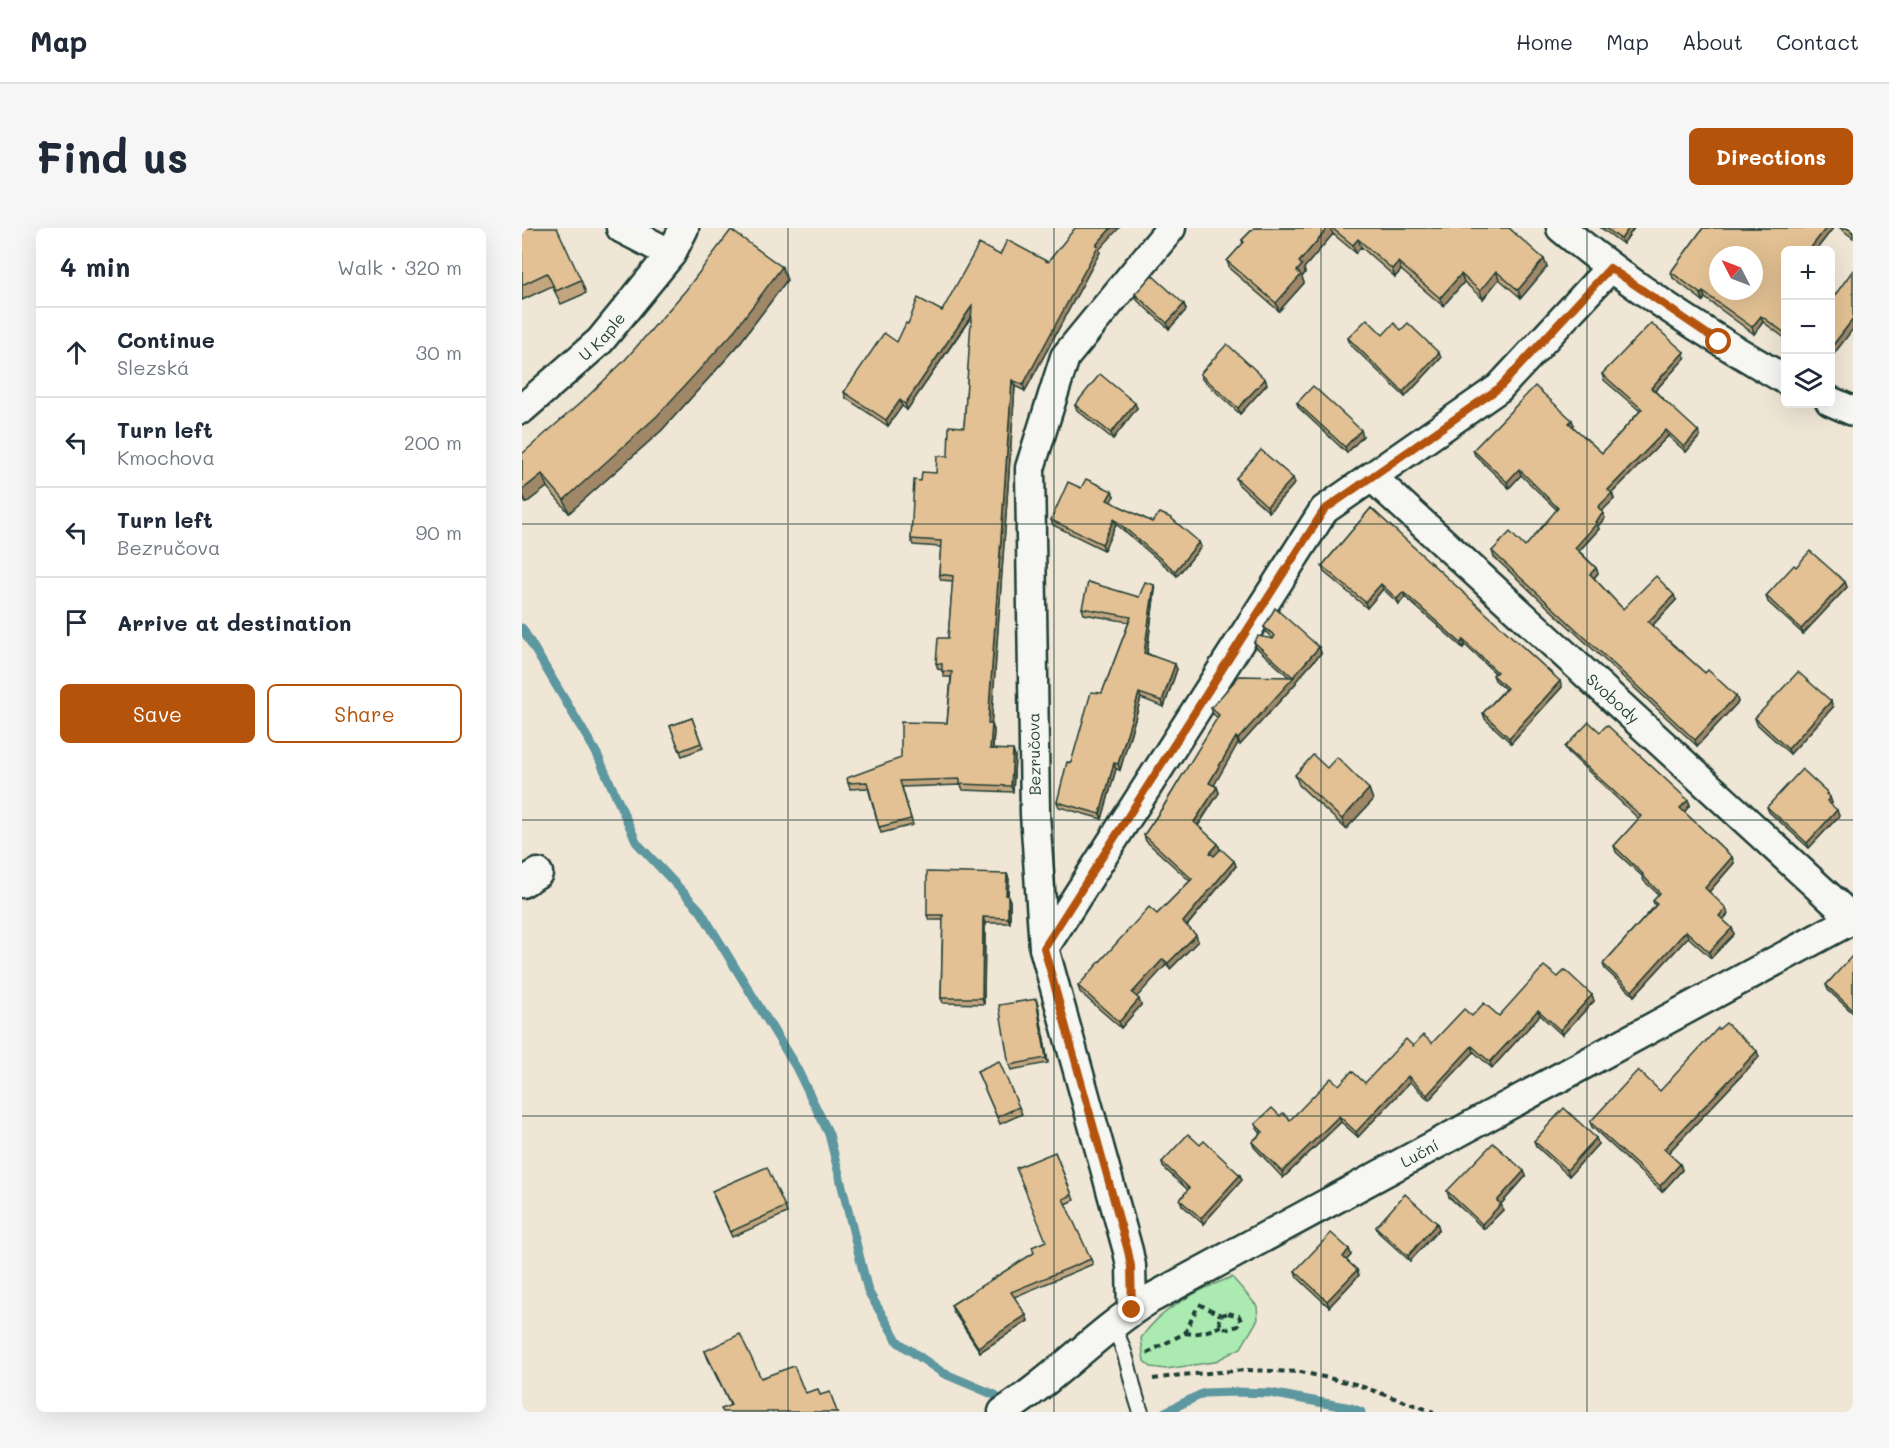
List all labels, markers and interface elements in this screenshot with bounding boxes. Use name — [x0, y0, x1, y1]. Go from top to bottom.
text: Map — [30, 23, 87, 59]
text: Home — [1516, 28, 1573, 55]
text: Map — [1606, 28, 1649, 55]
text: About — [1682, 28, 1743, 55]
text: Contact — [1776, 28, 1859, 55]
button: Directions — [1689, 128, 1853, 185]
text: Find us — [36, 129, 188, 184]
north arrow — [1709, 246, 1763, 300]
map controls — [1781, 246, 1835, 408]
button: + — [1781, 246, 1835, 300]
text: 4 min — [60, 250, 130, 284]
text: Walk · 320 m — [337, 254, 462, 280]
button: − — [1781, 300, 1835, 354]
street label: U Kaple — [574, 308, 629, 365]
text: Continue — [117, 325, 215, 354]
route start — [1705, 328, 1731, 354]
icon: ahead — [60, 336, 93, 369]
text: 30 m — [416, 339, 462, 365]
text: Slezská — [117, 354, 190, 380]
button: layers — [1781, 354, 1835, 408]
text: Turn left — [117, 415, 213, 444]
icon: left — [60, 426, 93, 459]
text: 200 m — [404, 429, 462, 455]
text: Kmochova — [117, 444, 215, 470]
text: Turn left — [117, 505, 213, 534]
icon: left — [60, 516, 93, 549]
text: 90 m — [416, 519, 462, 545]
text: Bezručova — [117, 534, 221, 560]
icon: arrive — [60, 606, 93, 639]
text: Arrive at destination — [117, 608, 352, 637]
street label: Svobody — [1582, 668, 1645, 728]
button: Save — [60, 684, 255, 743]
button: Share — [267, 684, 462, 743]
street label: Bezručova — [1022, 712, 1045, 796]
street label: Luční — [1397, 1134, 1442, 1172]
route end — [1118, 1296, 1144, 1322]

